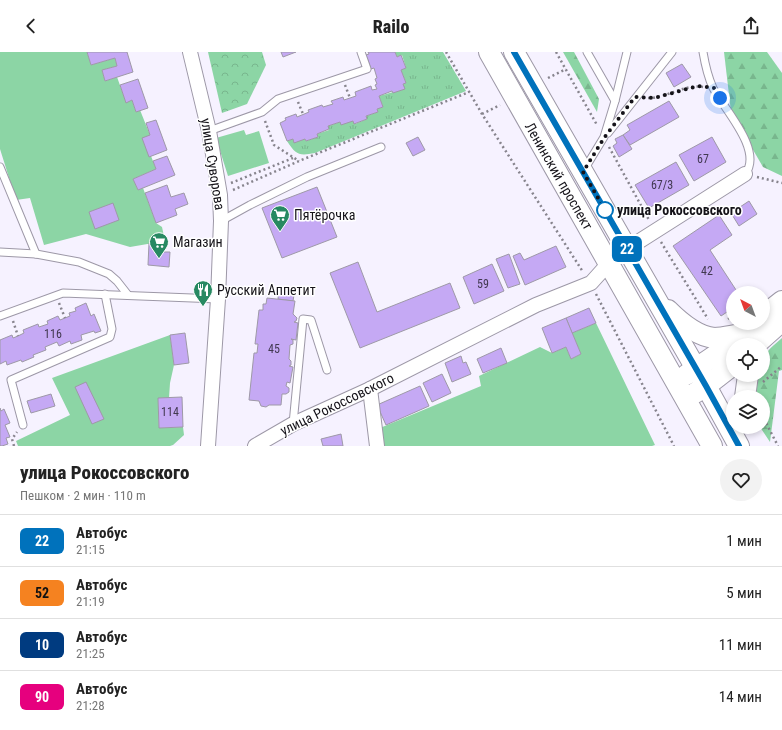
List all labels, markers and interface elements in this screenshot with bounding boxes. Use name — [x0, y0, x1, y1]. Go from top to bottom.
icon: back — [20, 15, 42, 37]
icon: share — [740, 15, 762, 37]
text: Railo — [373, 16, 409, 37]
your location — [710, 88, 730, 108]
street label: улица Суворова — [198, 117, 228, 211]
street label: Ленинский проспект — [522, 120, 596, 232]
house number: 67 — [697, 152, 709, 166]
house number: 67/3 — [651, 178, 673, 192]
marker: улица Рокоссовского — [596, 201, 614, 219]
place label: улица Рокоссовского — [617, 202, 742, 218]
supermarket icon: Пятёрочка — [269, 204, 291, 232]
place label: Пятёрочка — [294, 207, 356, 223]
supermarket icon: Магазин — [148, 231, 170, 259]
place label: Магазин — [173, 234, 223, 250]
line badge: 22 — [609, 236, 645, 262]
text: 22 — [620, 241, 634, 257]
house number: 42 — [701, 264, 713, 278]
house number: 59 — [477, 277, 489, 291]
restaurant icon: Русский Аппетит — [192, 279, 214, 307]
place label: Русский Аппетит — [217, 282, 316, 298]
north arrow — [726, 286, 770, 330]
map controls — [726, 286, 770, 434]
house number: 116 — [44, 327, 62, 341]
button: locate — [726, 338, 770, 382]
house number: 45 — [268, 342, 280, 356]
street label: улица Рокоссовского — [278, 370, 396, 438]
button: layers — [726, 390, 770, 434]
house number: 114 — [161, 405, 179, 419]
button: heart — [720, 459, 762, 501]
text: улица Рокоссовского — [20, 461, 189, 484]
text: Пешком · 2 мин · 110 m — [20, 488, 146, 503]
text: Автобус — [76, 524, 127, 542]
text: 1 мин — [726, 532, 762, 550]
text: 22 — [35, 533, 49, 549]
text: 21:15 — [76, 542, 105, 557]
text: Автобус — [76, 576, 127, 594]
text: 5 мин — [726, 584, 762, 602]
text: 52 — [35, 585, 49, 601]
text: 21:19 — [76, 594, 105, 609]
text: Автобус — [76, 628, 127, 646]
text: 11 мин — [719, 636, 762, 654]
text: 10 — [35, 637, 49, 653]
text: 21:25 — [76, 646, 105, 661]
text: Автобус — [76, 680, 127, 698]
text: 14 мин — [719, 688, 762, 706]
text: 90 — [35, 689, 49, 705]
text: 21:28 — [76, 698, 105, 713]

